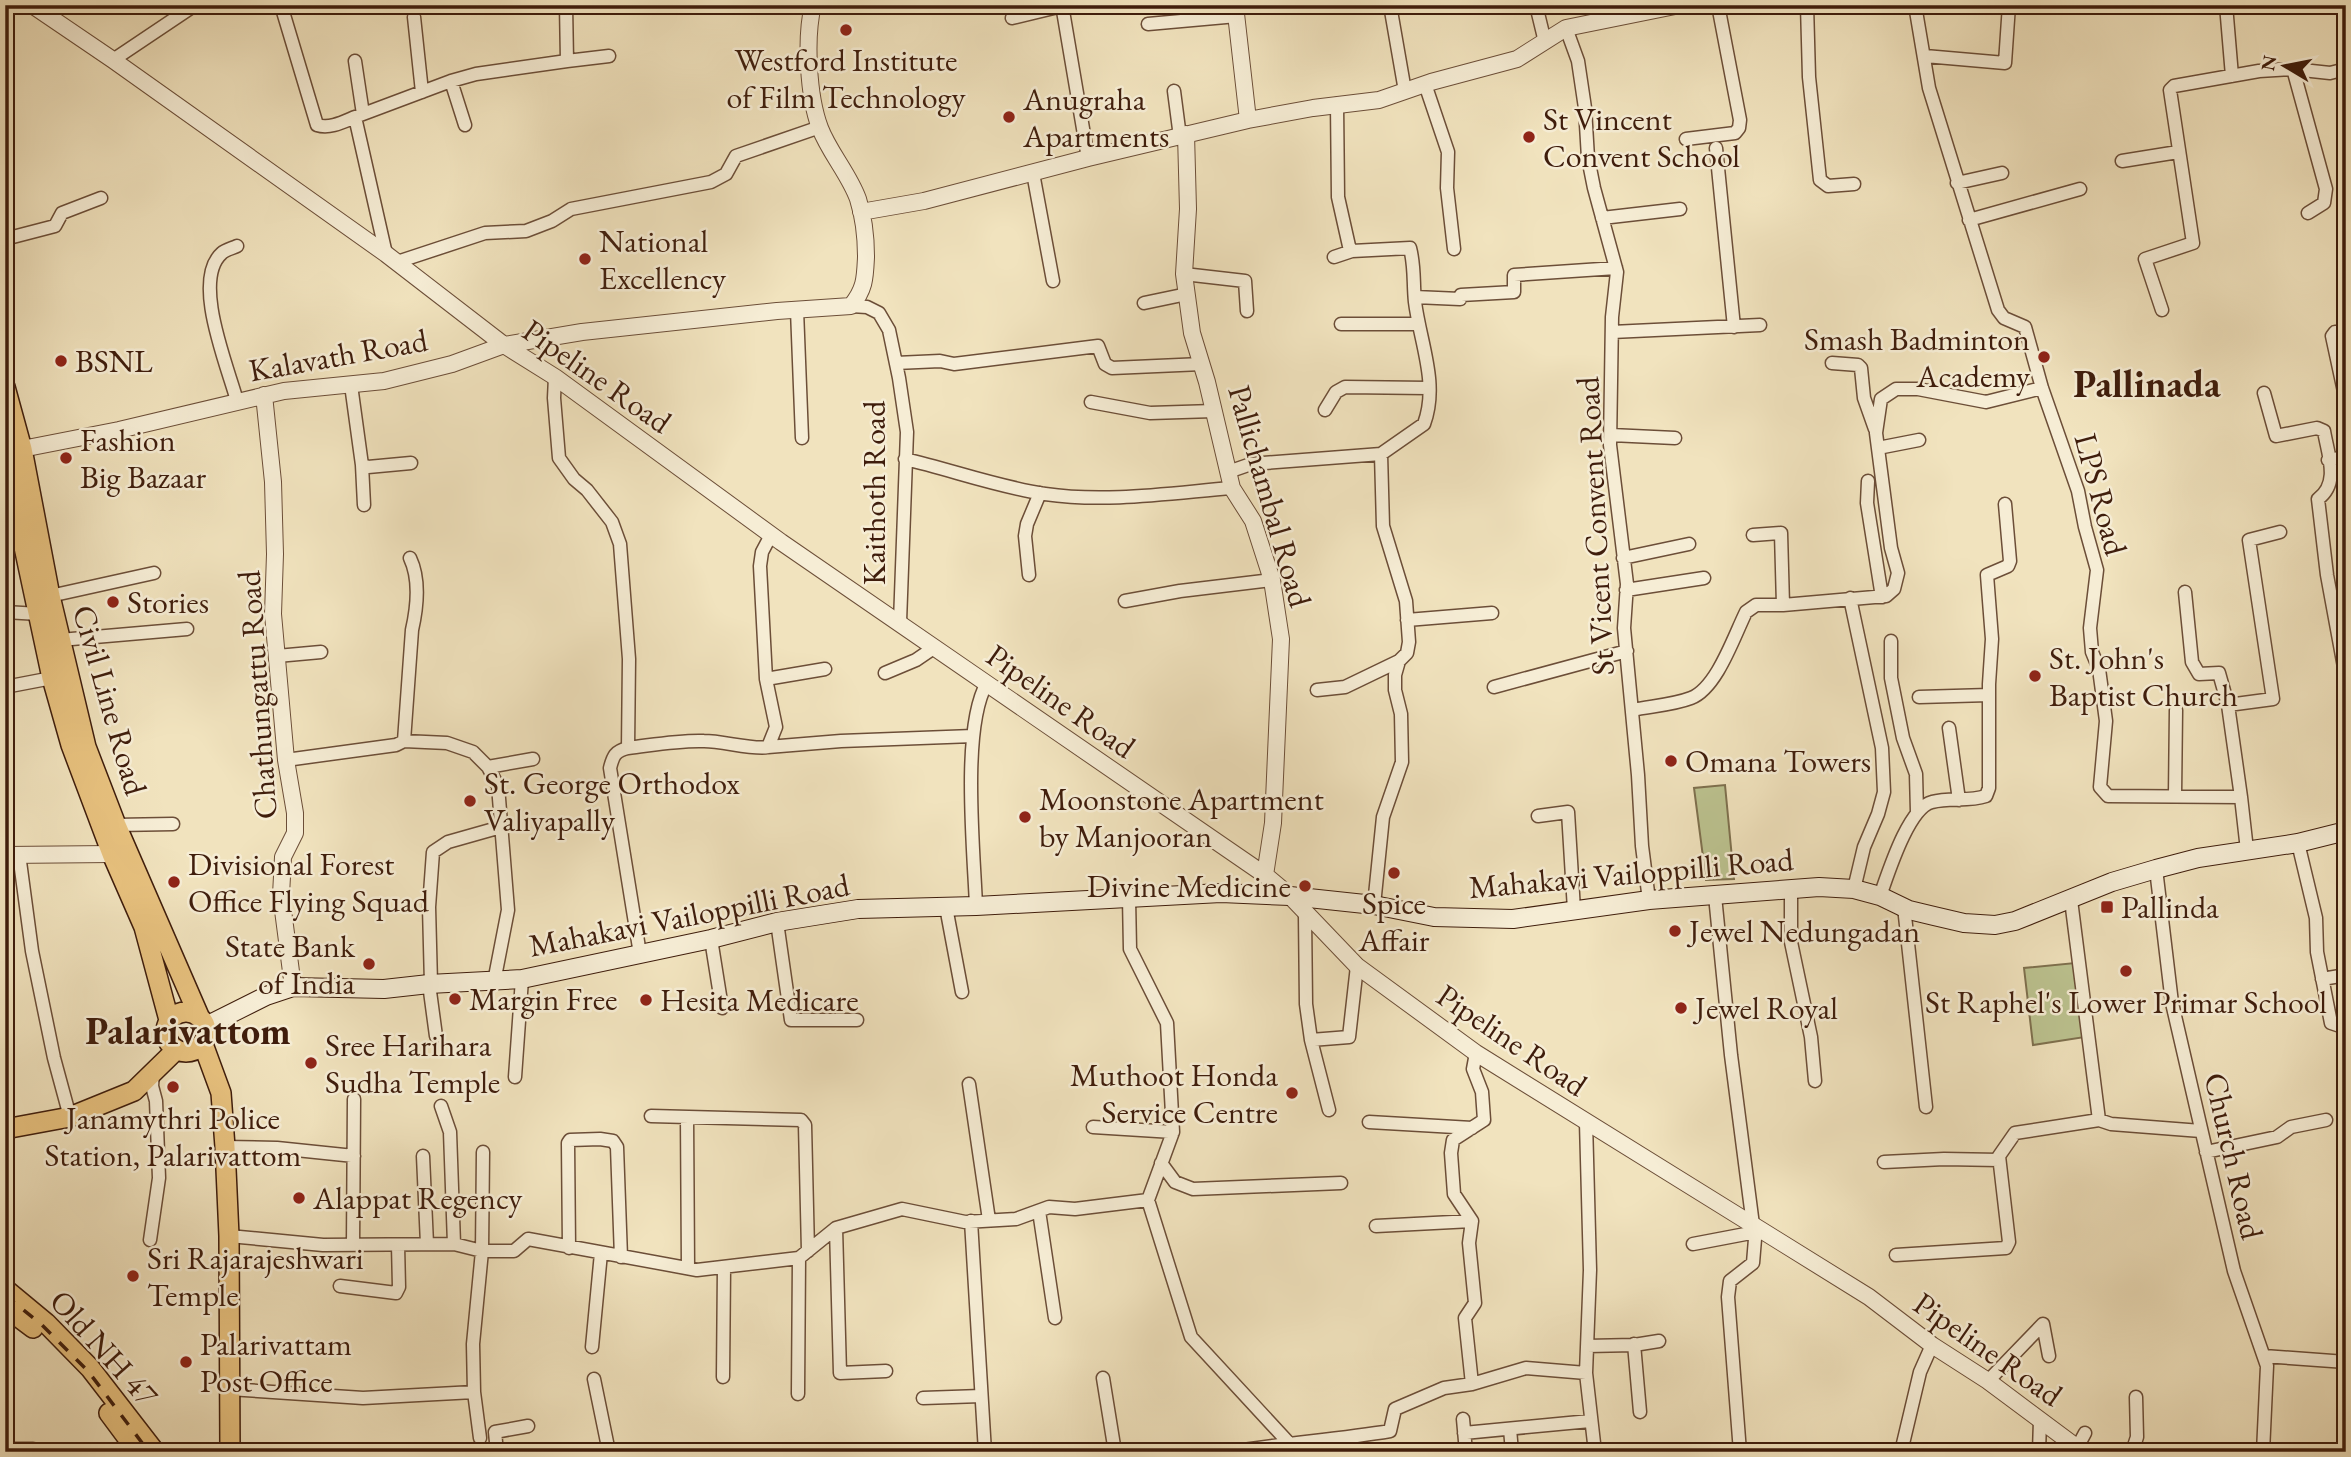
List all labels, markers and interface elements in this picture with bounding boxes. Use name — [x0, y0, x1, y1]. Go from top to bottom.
marker: Westford Institute of Film Technology — [838, 22, 854, 38]
north arrow — [2250, 32, 2320, 102]
place label: Westford Institute of Film Technology — [726, 39, 967, 118]
text: N — [2255, 53, 2283, 73]
place label: Anugraha Apartments — [1022, 78, 1169, 157]
place label: St Vincent Convent School — [1543, 98, 1740, 177]
marker: Anugraha Apartments — [1001, 109, 1017, 125]
marker: St Vincent Convent School — [1521, 129, 1537, 145]
place label: National Excellency — [599, 220, 727, 299]
marker: National Excellency — [577, 251, 593, 267]
street label: Pipeline Road — [514, 309, 681, 443]
place label: Smash Badminton Academy — [1804, 318, 2031, 397]
street label: Kalavath Road — [245, 319, 431, 391]
place label: BSNL — [75, 340, 153, 382]
marker: Smash Badminton Academy — [2036, 349, 2052, 365]
marker: BSNL — [53, 353, 69, 369]
district label: Pallinada — [2073, 359, 2221, 408]
street label: St Vicent Convent Road — [1566, 375, 1624, 676]
street label: Pallichambal Road — [1218, 380, 1322, 613]
street label: Kaithoth Road — [853, 400, 895, 585]
place label: Fashion Big Bazaar — [80, 419, 206, 498]
street label: LPS Road — [2065, 428, 2138, 560]
marker: Fashion Big Bazaar — [58, 450, 74, 466]
street label: Chathungattu Road — [227, 568, 287, 821]
place label: Stories — [127, 581, 209, 623]
marker: Stories — [105, 594, 121, 610]
street label: Civil Line Road — [63, 600, 157, 801]
street label: Pipeline Road — [978, 634, 1145, 768]
place label: St. John's Baptist Church — [2049, 637, 2238, 716]
marker: St. John's Baptist Church — [2027, 668, 2043, 684]
place label: Omana Towers — [1685, 740, 1871, 782]
marker: Omana Towers — [1663, 753, 1679, 769]
place label: St. George Orthodox Valiyapally — [484, 762, 740, 841]
place label: Moonstone Apartment by Manjooran — [1039, 778, 1324, 857]
marker: St. George Orthodox Valiyapally — [462, 793, 478, 809]
marker: Moonstone Apartment by Manjooran — [1017, 809, 1033, 825]
street label: Mahakavi Vailoppilli Road — [1467, 838, 1796, 908]
place label: Divisional Forest Office Flying Squad — [188, 843, 430, 922]
street label: Mahakavi Vailoppilli Road — [525, 863, 854, 967]
place label: Divine Medicine — [1087, 865, 1291, 907]
marker: Spice Affair — [1386, 865, 1402, 881]
marker: Divisional Forest Office Flying Squad — [166, 874, 182, 890]
marker: Divine Medicine — [1297, 878, 1313, 894]
place label: Spice Affair — [1357, 882, 1430, 961]
place label: Pallinda — [2121, 886, 2219, 928]
marker: Pallinda — [2099, 899, 2115, 915]
place label: Jewel Nedungadan — [1686, 910, 1920, 952]
marker: Jewel Nedungadan — [1667, 923, 1683, 939]
place label: State Bank of India — [225, 925, 356, 1004]
marker: State Bank of India — [361, 956, 377, 972]
marker: St Raphel's Lower Primar School — [2118, 963, 2134, 979]
street label: Pipeline Road — [1429, 974, 1596, 1106]
place label: Margin Free — [469, 978, 617, 1020]
place label: Hesita Medicare — [660, 979, 859, 1021]
place label: St Raphel's Lower Primar School — [1925, 981, 2327, 1023]
place label: Jewel Royal — [1692, 987, 1838, 1029]
marker: Margin Free — [447, 991, 463, 1007]
marker: Hesita Medicare — [638, 992, 654, 1008]
marker: Jewel Royal — [1673, 1000, 1689, 1016]
district label: Palarivattom — [85, 1006, 291, 1055]
place label: Sree Harihara Sudha Temple — [325, 1024, 500, 1103]
place label: Muthoot Honda Service Centre — [1070, 1054, 1278, 1133]
marker: Sree Harihara Sudha Temple — [303, 1055, 319, 1071]
street label: Church Road — [2194, 1069, 2274, 1244]
marker: Janamythri Police Station, Palarivattom — [165, 1079, 181, 1095]
marker: Muthoot Honda Service Centre — [1284, 1085, 1300, 1101]
place label: Janamythri Police Station, Palarivattom — [44, 1097, 302, 1176]
place label: Alappat Regency — [312, 1177, 523, 1219]
marker: Alappat Regency — [291, 1190, 307, 1206]
place label: Sri Rajarajeshwari Temple — [147, 1237, 364, 1316]
marker: Sri Rajarajeshwari Temple — [125, 1268, 141, 1284]
street label: Old NH 47 — [41, 1281, 168, 1416]
street label: Pipeline Road — [1905, 1282, 2072, 1416]
place label: Palarivattam Post Office — [200, 1323, 352, 1402]
marker: Palarivattam Post Office — [178, 1354, 194, 1370]

